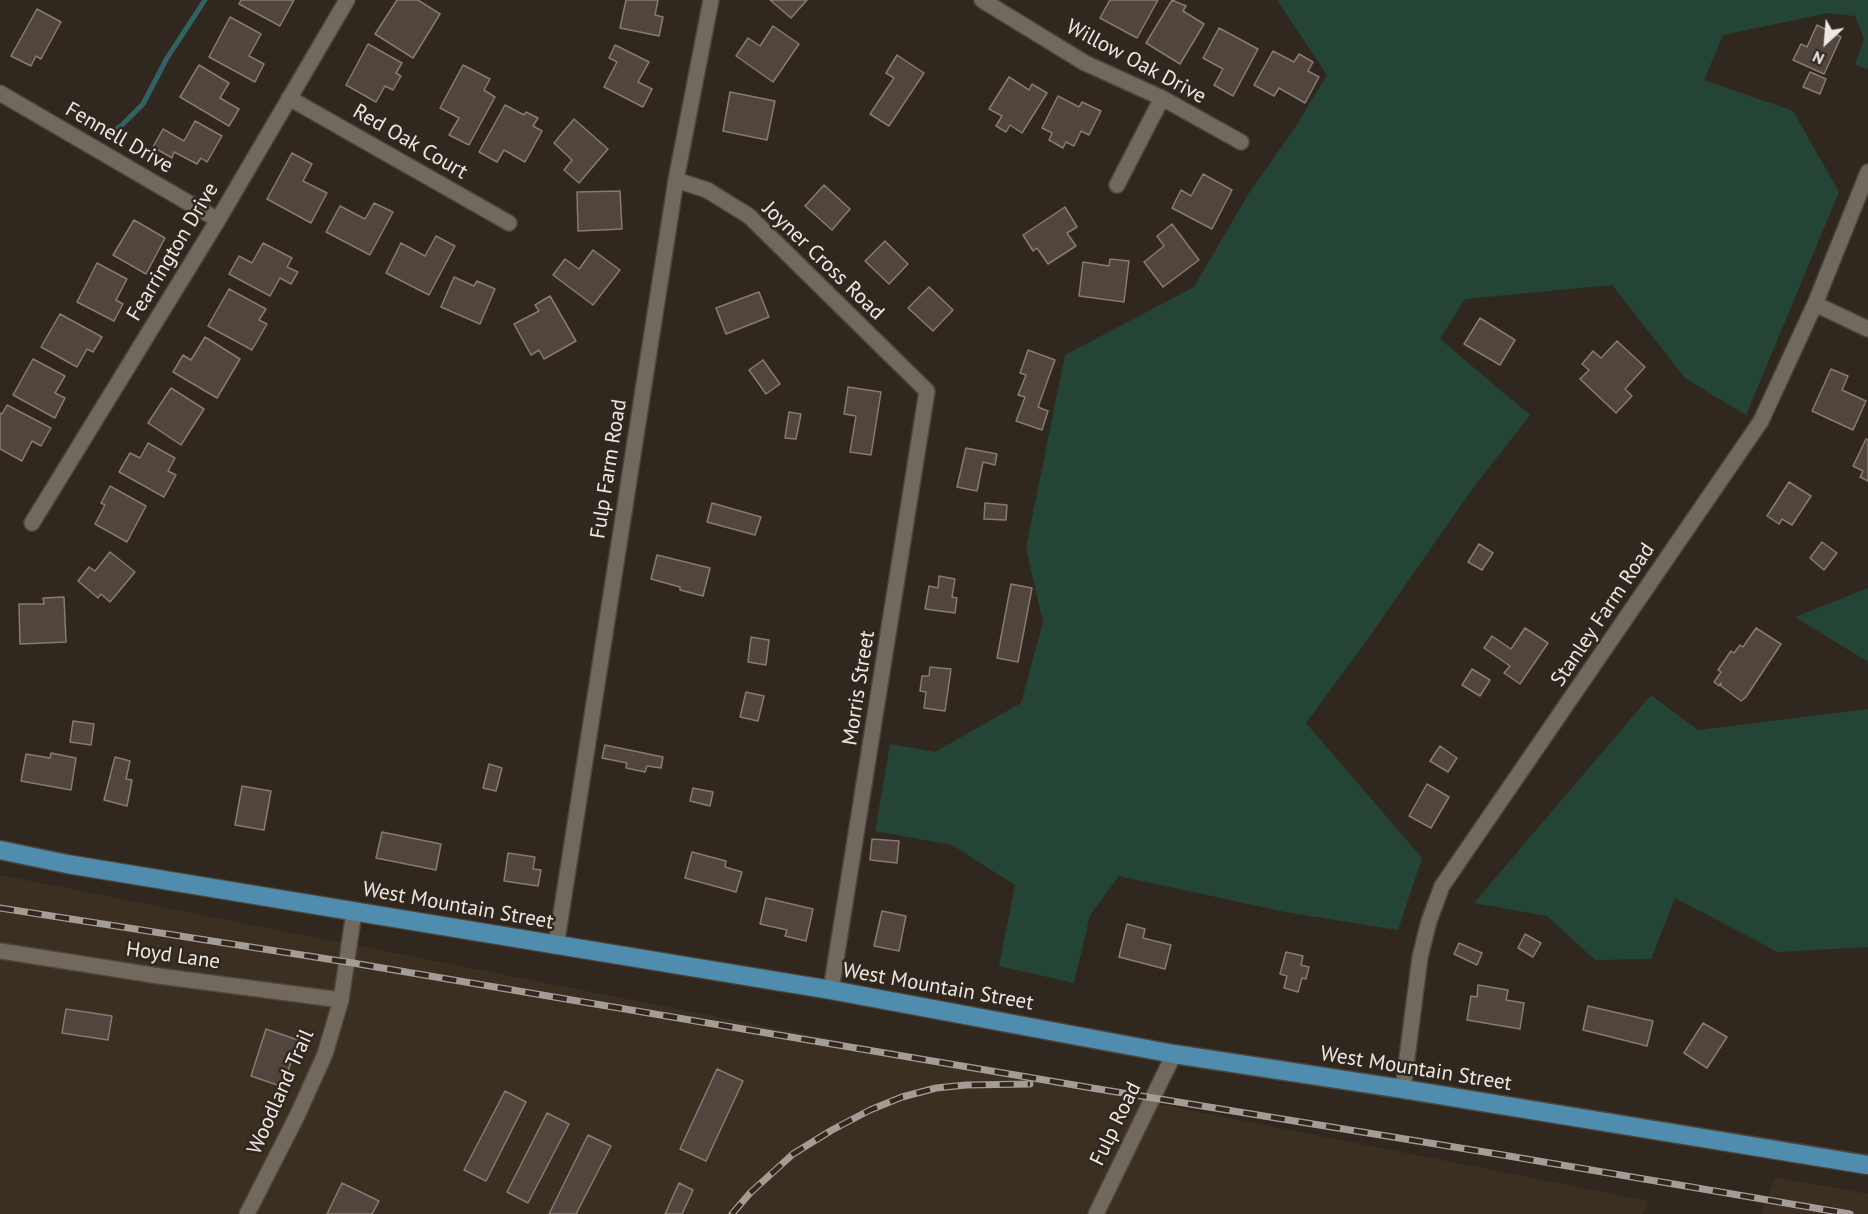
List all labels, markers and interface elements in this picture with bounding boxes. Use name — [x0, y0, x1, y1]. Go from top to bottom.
north arrow — [1796, 12, 1856, 72]
street label: Willow Oak Drive — [1062, 15, 1210, 109]
text: N — [1809, 47, 1827, 69]
street label: Fennell Drive — [61, 97, 177, 179]
street label: Red Oak Court — [348, 99, 472, 185]
street label: Fearrington Drive — [122, 178, 224, 326]
street label: Joyner Cross Road — [757, 197, 889, 325]
street label: Fulp Farm Road — [586, 397, 632, 541]
street label: Stanley Farm Road — [1546, 539, 1660, 691]
street label: Morris Street — [837, 629, 881, 747]
street label: West Mountain Street — [361, 877, 555, 935]
street label: Hoyd Lane — [124, 937, 222, 975]
street label: West Mountain Street — [841, 958, 1035, 1016]
street label: Woodland Trail — [242, 1026, 320, 1158]
street label: West Mountain Street — [1319, 1041, 1513, 1097]
street label: Fulp Road — [1085, 1078, 1147, 1170]

